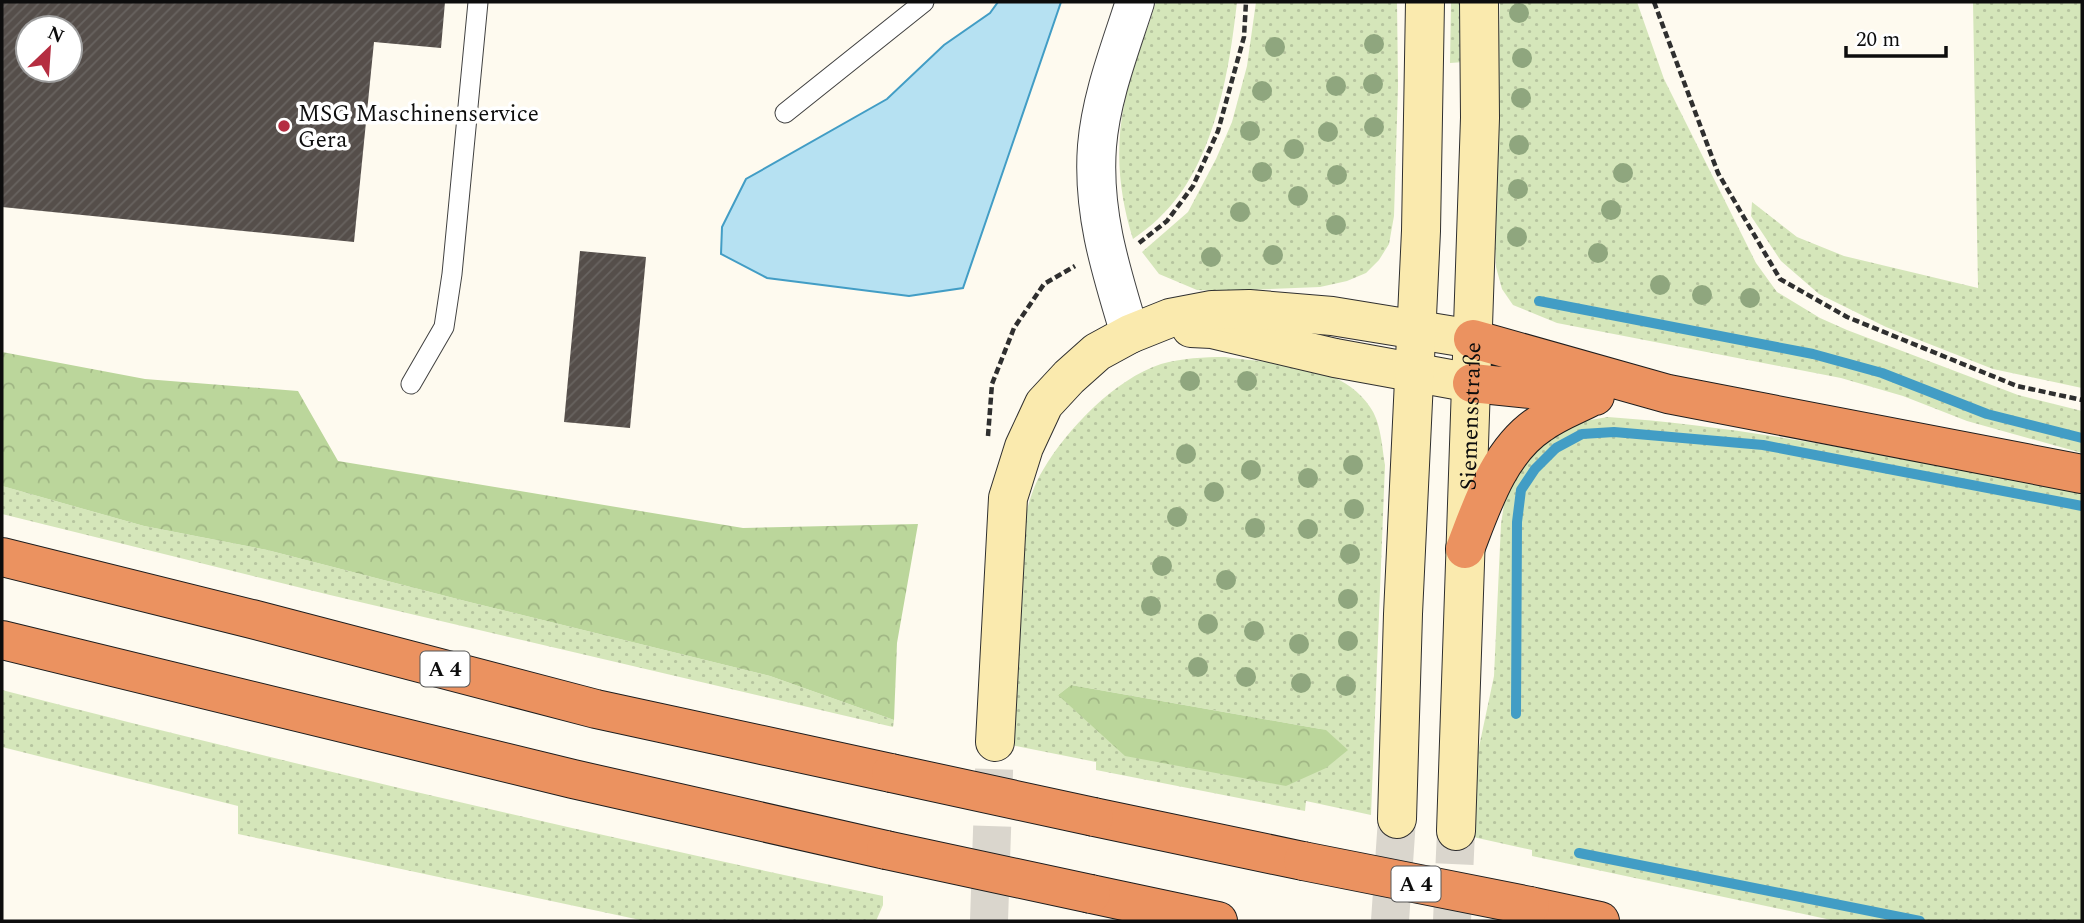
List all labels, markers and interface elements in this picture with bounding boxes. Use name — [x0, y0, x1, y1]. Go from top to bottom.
north arrow — [14, 14, 84, 84]
scale bar — [1846, 14, 1946, 58]
text: N — [42, 19, 69, 51]
text: 20 m — [1856, 24, 1900, 56]
place label: MSG Maschinenservice Gera — [298, 97, 539, 158]
marker: MSG Maschinenservice Gera — [276, 118, 292, 134]
street label: Siemensstraße — [1451, 342, 1491, 491]
road number: A 4 — [420, 652, 470, 686]
road number: A 4 — [1392, 866, 1440, 902]

